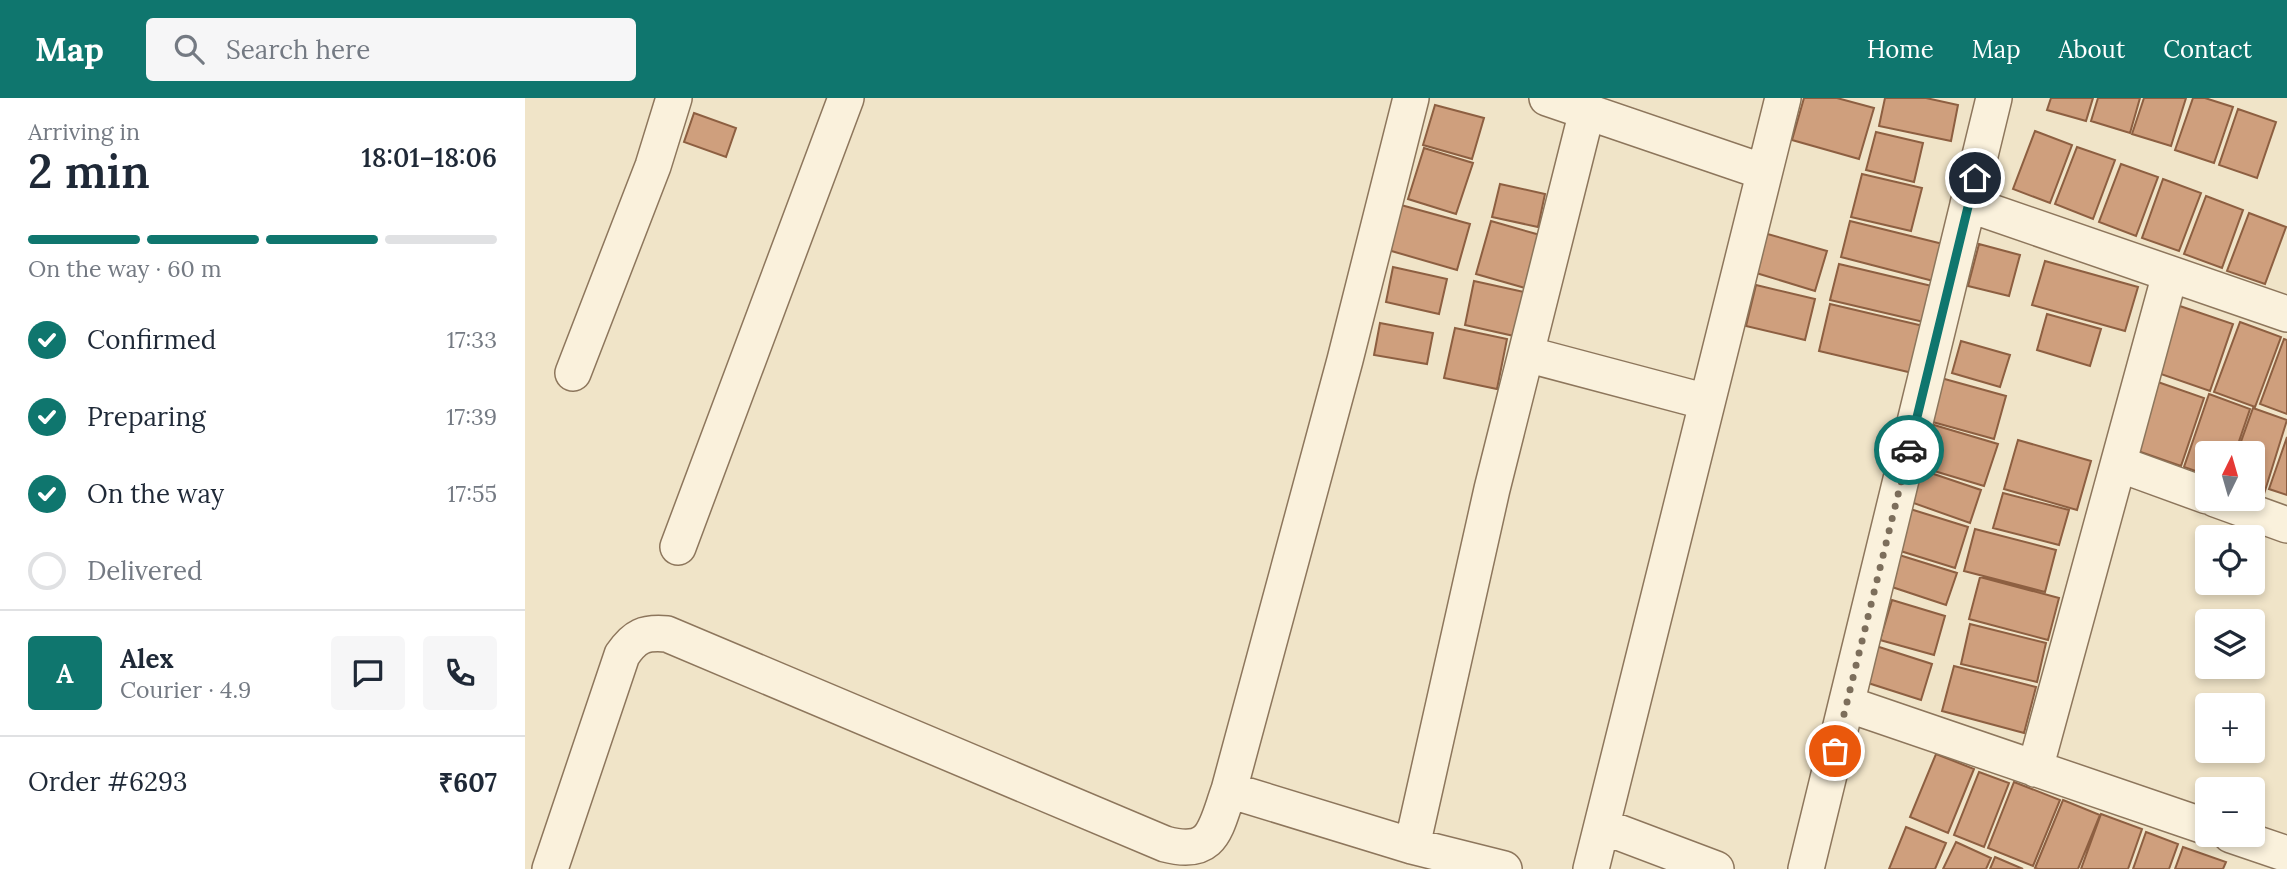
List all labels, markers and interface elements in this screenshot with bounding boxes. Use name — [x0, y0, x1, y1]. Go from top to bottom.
search box — [146, 18, 636, 81]
text: Map — [35, 28, 104, 70]
icon: search — [170, 30, 208, 68]
text: Search here — [226, 33, 370, 66]
text: Home — [1867, 34, 1934, 65]
text: Map — [1972, 34, 2021, 65]
text: About — [2059, 34, 2125, 65]
text: Contact — [2163, 34, 2252, 65]
text: Arriving in — [28, 117, 140, 146]
text: 18:01–18:06 — [362, 141, 497, 174]
text: 2 min — [28, 142, 150, 201]
pin — [1945, 148, 2005, 208]
icon: home — [1956, 159, 1994, 197]
text: On the way · 60 m — [28, 254, 221, 283]
icon: check — [28, 321, 66, 359]
text: Confirmed — [87, 323, 216, 356]
text: 17:33 — [447, 325, 497, 354]
icon: check — [28, 398, 66, 436]
text: Preparing — [87, 400, 206, 433]
text: 17:39 — [446, 402, 497, 431]
courier — [1874, 415, 1944, 485]
icon: car — [1890, 431, 1928, 469]
north arrow — [2195, 441, 2265, 511]
map controls — [2195, 441, 2265, 847]
icon: check — [28, 475, 66, 513]
text: On the way — [87, 477, 224, 510]
text: 17:55 — [447, 479, 497, 508]
button: locate — [2195, 525, 2265, 595]
text: Delivered — [87, 554, 203, 587]
button: layers — [2195, 609, 2265, 679]
button: chat — [331, 636, 405, 710]
button: phone — [423, 636, 497, 710]
text: Alex — [120, 642, 174, 675]
text: A — [56, 657, 74, 690]
text: Courier · 4.9 — [120, 675, 251, 704]
button: + — [2195, 693, 2265, 763]
pin — [1805, 721, 1865, 781]
icon: bag — [1816, 732, 1854, 770]
text: Order #6293 — [28, 765, 188, 798]
text: ₹607 — [438, 766, 497, 799]
button: − — [2195, 777, 2265, 847]

